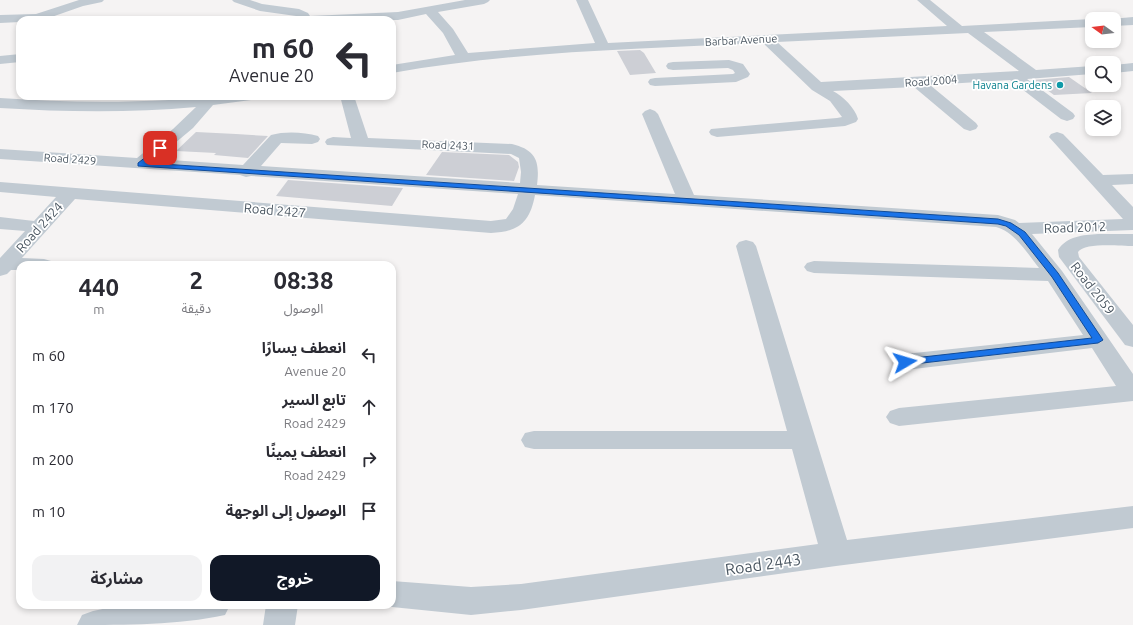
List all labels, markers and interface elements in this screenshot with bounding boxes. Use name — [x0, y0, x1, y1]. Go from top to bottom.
north arrow — [1085, 12, 1121, 48]
map controls — [1085, 12, 1121, 136]
text: 60 m — [252, 32, 314, 63]
icon: left — [328, 32, 380, 84]
street label: Barbar Avenue — [704, 32, 778, 48]
button: search — [1085, 56, 1121, 92]
text: Avenue 20 — [229, 65, 314, 85]
street label: Road 2004 — [904, 73, 958, 89]
place label: Havana Gardens — [973, 79, 1052, 91]
marker: Havana Gardens — [1055, 80, 1065, 90]
button: layers — [1085, 100, 1121, 136]
pin — [143, 131, 177, 165]
icon: arrive — [149, 137, 171, 159]
street label: Road 2431 — [421, 138, 475, 152]
street label: Road 2429 — [43, 151, 97, 167]
street label: Road 2424 — [13, 199, 65, 255]
street label: Road 2427 — [243, 200, 307, 220]
street label: Road 2012 — [1044, 219, 1106, 235]
street label: Road 2059 — [1068, 259, 1118, 317]
text: 2 — [190, 267, 203, 294]
text: 08:38 — [274, 267, 334, 294]
text: 440 — [78, 274, 119, 301]
text: دقيقة — [181, 301, 211, 315]
text: الوصول — [284, 301, 323, 315]
text: m — [93, 302, 104, 316]
text: انعطف يسارًا — [262, 339, 346, 356]
position arrow — [884, 341, 926, 383]
icon: left — [358, 344, 380, 366]
text: 60 m — [32, 347, 65, 364]
text: Avenue 20 — [285, 364, 346, 378]
text: تابع السير — [282, 391, 346, 408]
icon: ahead — [358, 396, 380, 418]
text: 170 m — [32, 399, 74, 416]
text: Road 2429 — [284, 416, 346, 430]
text: انعطف يمينًا — [266, 443, 346, 460]
icon: right — [358, 448, 380, 470]
text: 200 m — [32, 451, 74, 468]
text: Road 2429 — [284, 468, 346, 482]
icon: arrive — [358, 500, 380, 522]
text: الوصول إلى الوجهة — [226, 502, 346, 519]
text: 10 m — [32, 503, 65, 520]
street label: Road 2443 — [724, 550, 802, 578]
button: مشاركة — [32, 555, 202, 601]
button: خروج — [210, 555, 380, 601]

